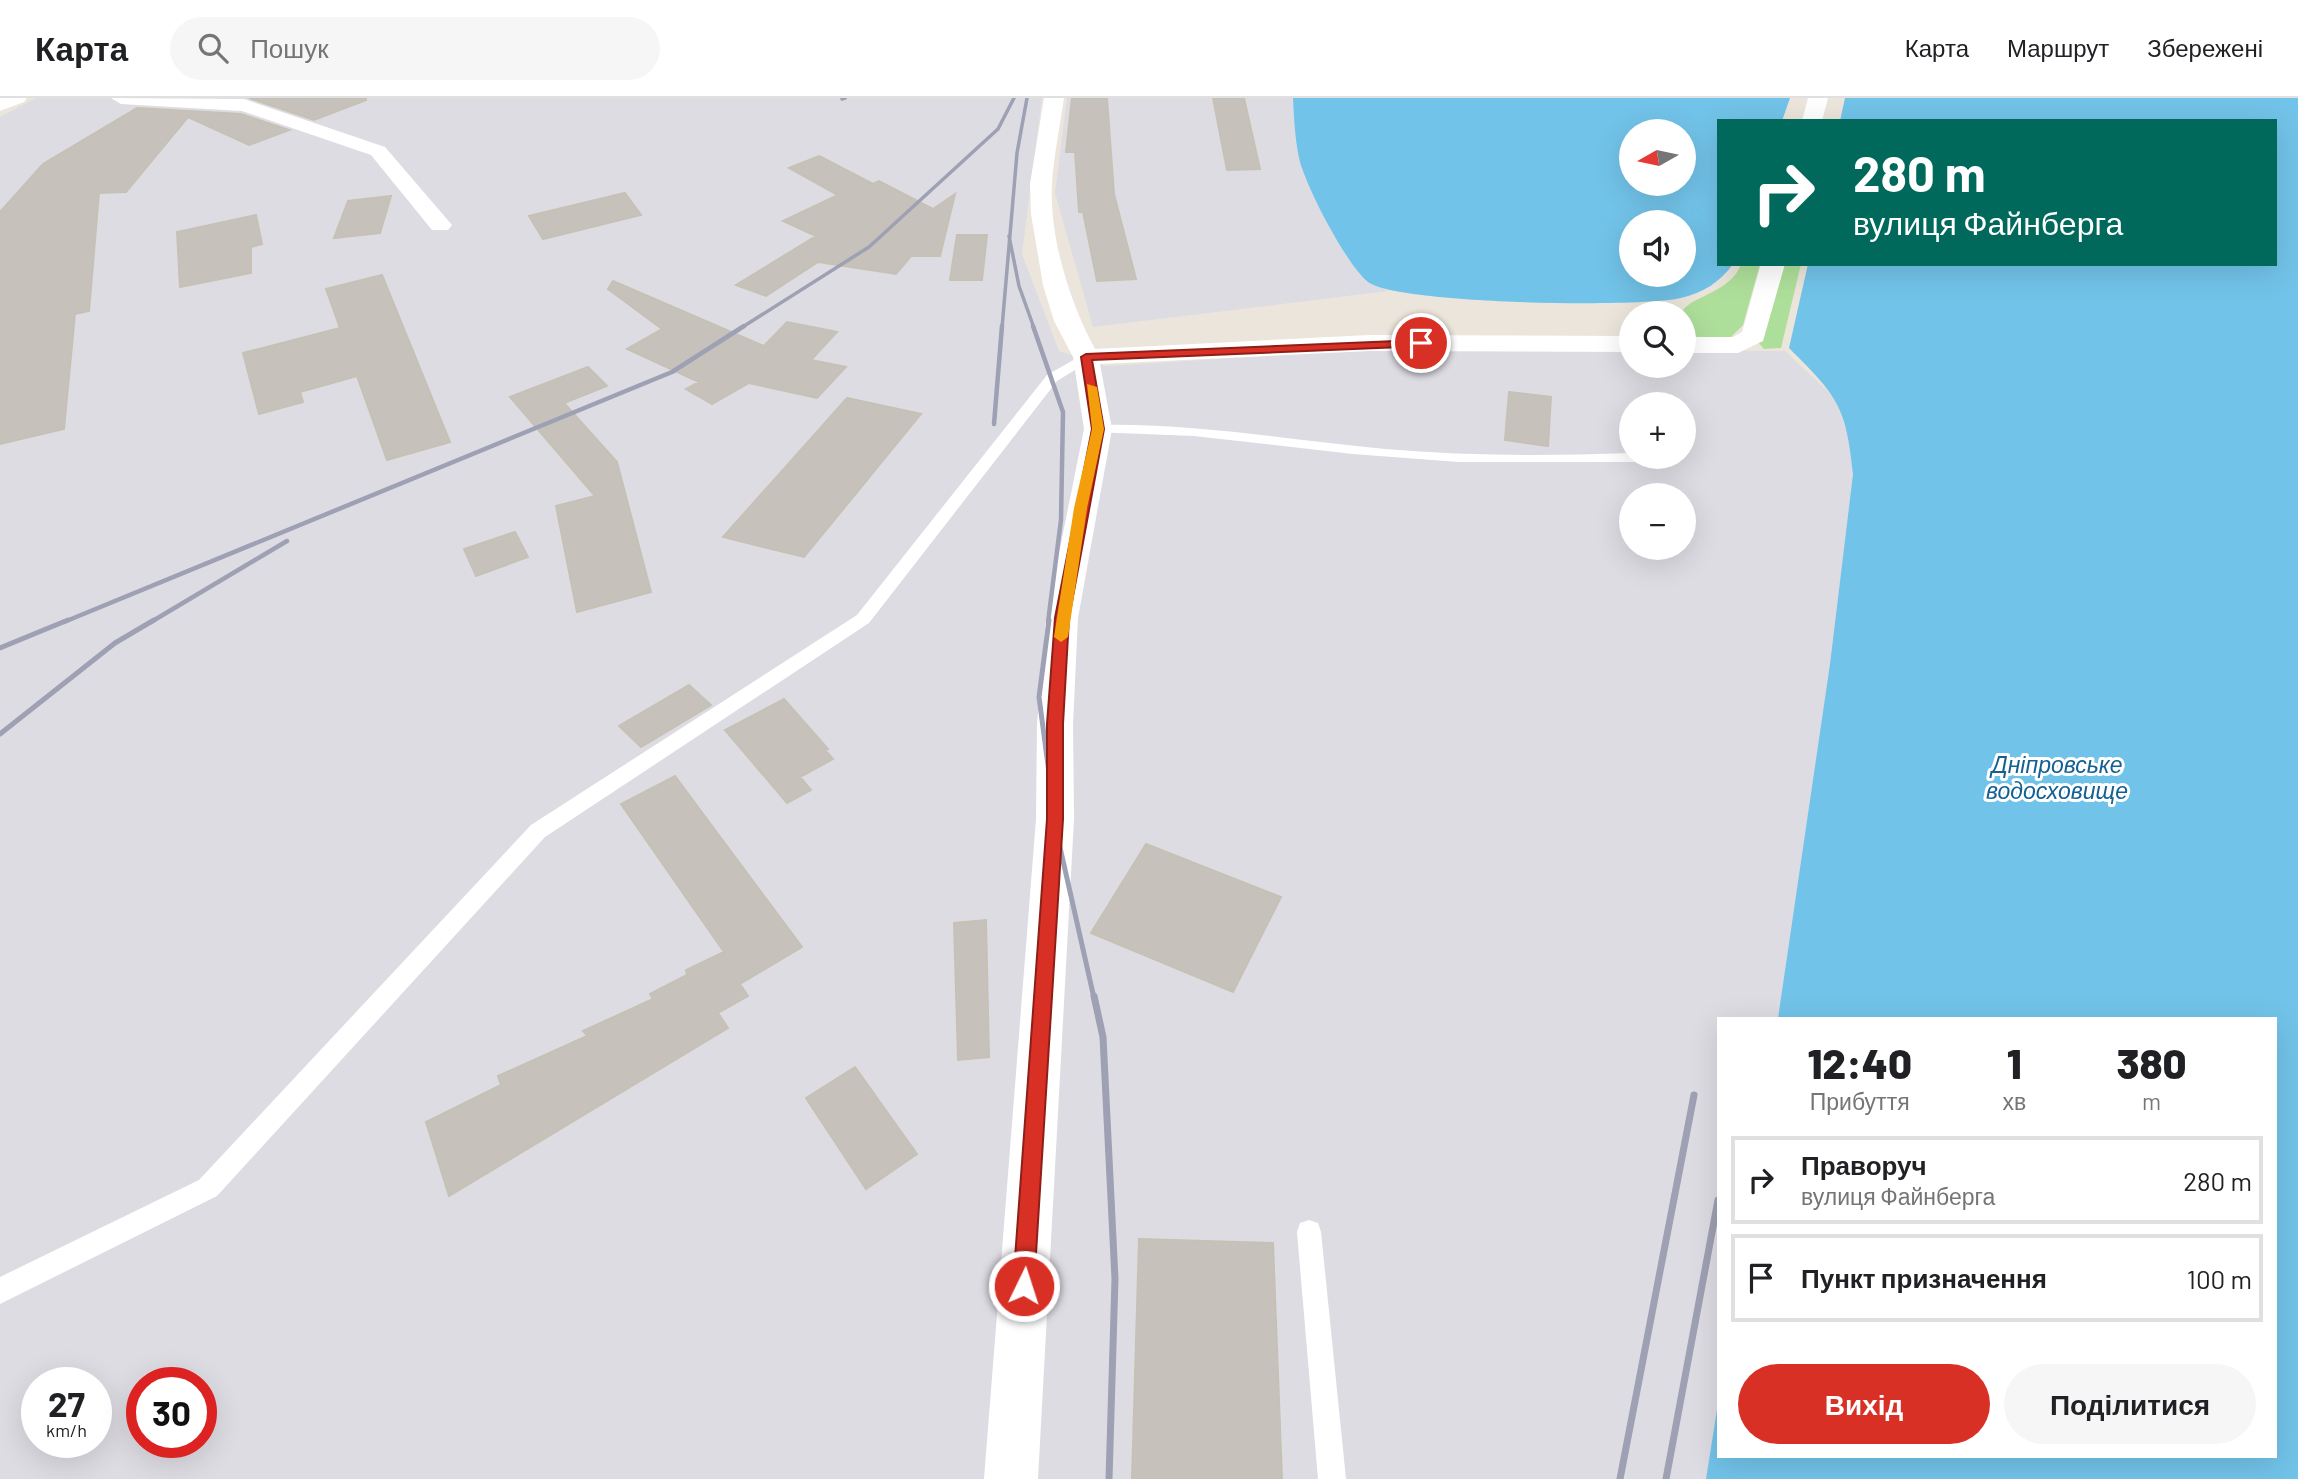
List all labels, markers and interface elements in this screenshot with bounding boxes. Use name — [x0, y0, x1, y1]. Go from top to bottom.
search box — [170, 17, 660, 80]
text: Карта — [35, 28, 128, 68]
icon: search — [194, 29, 232, 67]
text: Пошук — [250, 32, 329, 63]
text: Карта — [1905, 33, 1969, 62]
text: Маршрут — [2007, 33, 2109, 62]
text: Збережені — [2147, 33, 2263, 62]
north arrow — [1619, 119, 1696, 196]
map controls — [1619, 119, 1696, 560]
text: 280 m — [1853, 143, 1986, 202]
icon: right — [1738, 147, 1829, 238]
text: вулиця Файнберга — [1853, 203, 2123, 241]
button: sound — [1619, 210, 1696, 287]
button: search — [1619, 301, 1696, 378]
pin — [1391, 313, 1451, 373]
icon: arrive — [1402, 324, 1440, 362]
button: + — [1619, 392, 1696, 469]
button: − — [1619, 483, 1696, 560]
water label: Дніпровське водосховище — [1986, 750, 2128, 804]
text: 12:40 — [1807, 1037, 1912, 1087]
text: 1 — [2007, 1037, 2022, 1087]
text: 380 — [2117, 1037, 2187, 1087]
text: Прибуття — [1810, 1087, 1910, 1115]
text: хв — [2002, 1087, 2026, 1115]
text: m — [2142, 1087, 2161, 1115]
text: Праворуч — [1801, 1149, 1927, 1180]
icon: right — [1742, 1161, 1780, 1199]
text: 280 m — [2183, 1165, 2252, 1196]
text: вулиця Файнберга — [1801, 1182, 1995, 1210]
position arrow — [987, 1249, 1061, 1323]
icon: arrive — [1742, 1259, 1780, 1297]
text: Пункт призначення — [1801, 1262, 2047, 1293]
text: 100 m — [2187, 1263, 2252, 1294]
button: Вихід — [1738, 1364, 1990, 1444]
button: Поділитися — [2004, 1364, 2256, 1444]
speed limit sign: 30 — [126, 1367, 217, 1458]
text: 27 — [48, 1382, 85, 1424]
text: km/h — [46, 1419, 87, 1441]

